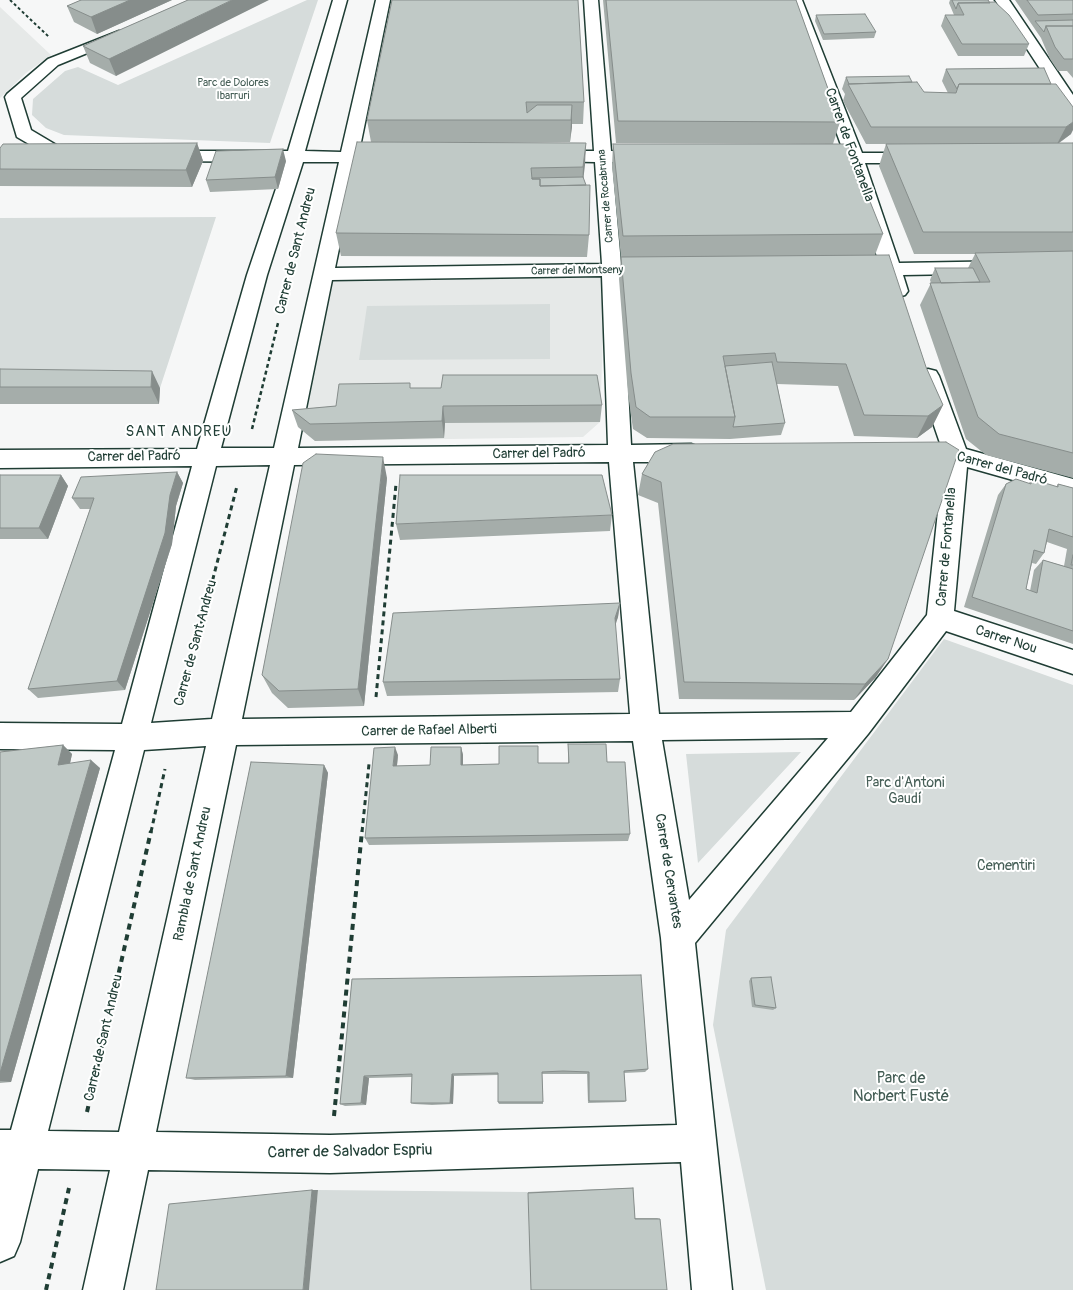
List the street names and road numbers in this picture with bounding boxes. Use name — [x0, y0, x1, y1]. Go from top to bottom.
street label: Carrer de Fontanella — [821, 86, 877, 204]
street label: Carrer de Rocabruna — [595, 149, 617, 243]
street label: Carrer de Sant Andreu — [272, 186, 320, 316]
street label: Carrer del Montseny — [531, 264, 623, 278]
street label: Carrer del Padró — [492, 445, 586, 463]
street label: Carrer del Padró — [87, 448, 181, 466]
street label: Carrer del Padró — [955, 449, 1049, 489]
street label: Carrer de Fontanella — [933, 487, 961, 607]
street label: Carrer de Sant Andreu — [171, 578, 221, 708]
street label: Carrer Nou — [973, 622, 1039, 658]
street label: Carrer de Rafael Alberti — [361, 721, 497, 741]
street label: Rambla de Sant Andreu — [171, 805, 215, 943]
street label: Carrer de Cervantes — [651, 812, 685, 930]
street label: Carrer de Sant Andreu — [81, 973, 127, 1103]
street label: Carrer de Salvador Espriu — [267, 1141, 433, 1163]

